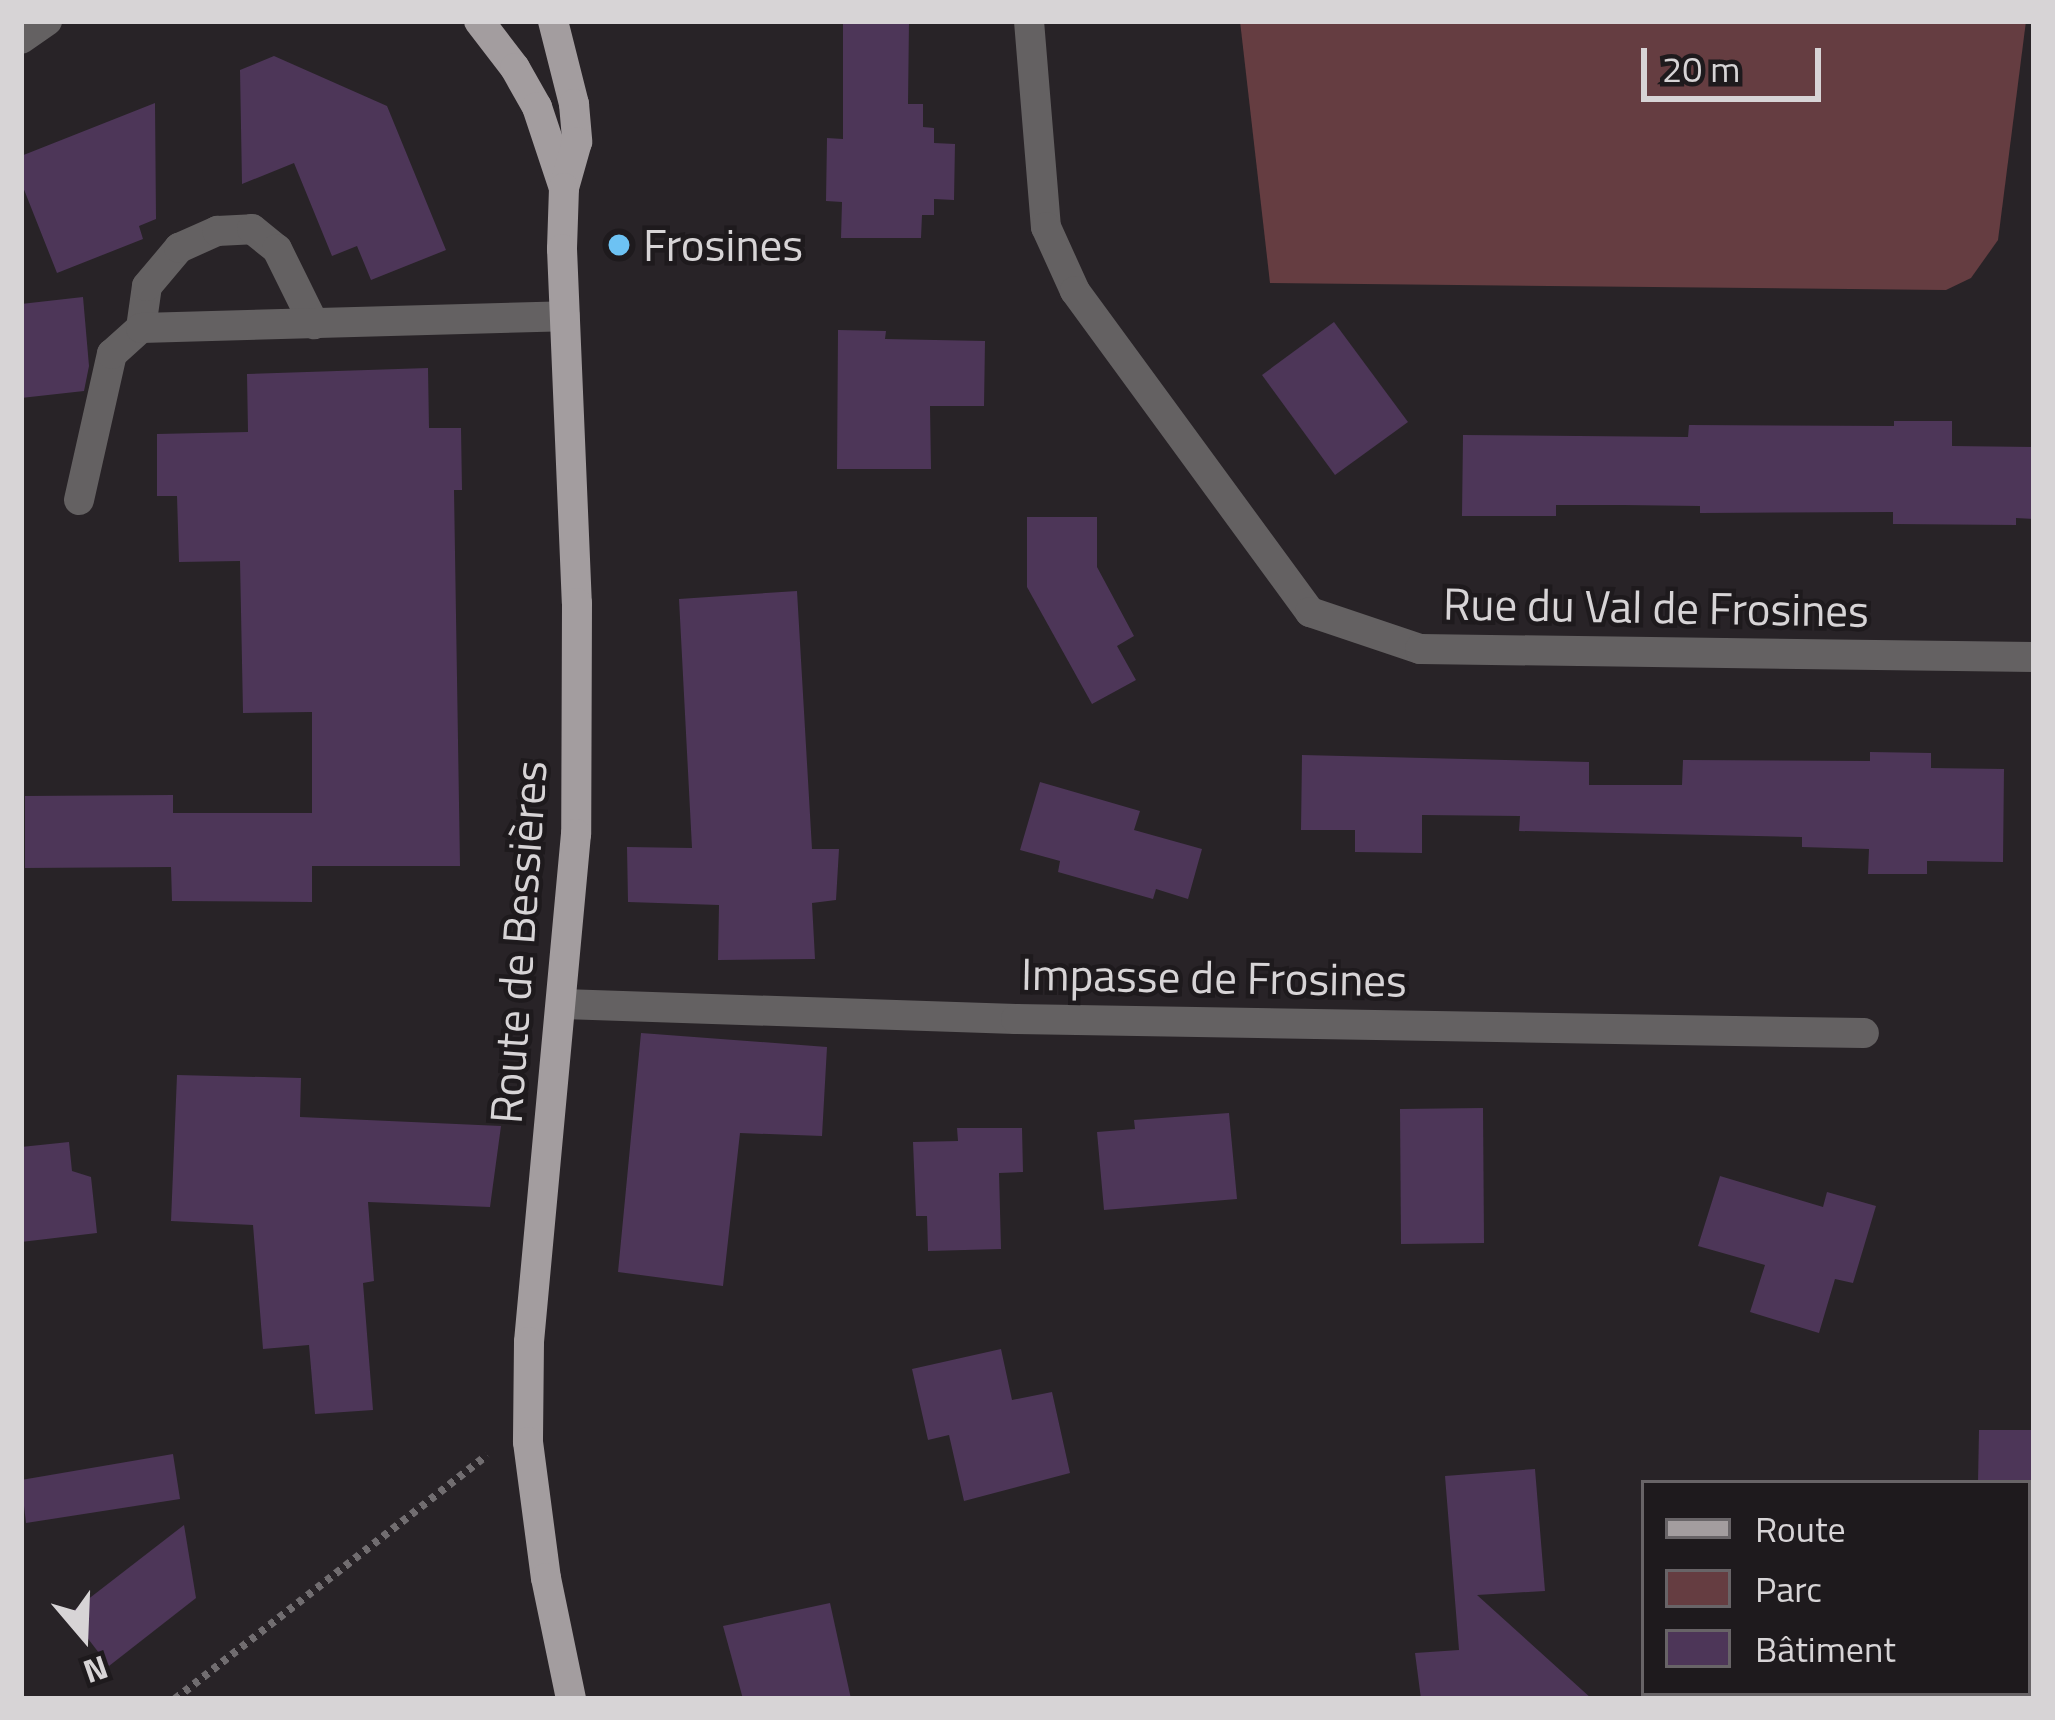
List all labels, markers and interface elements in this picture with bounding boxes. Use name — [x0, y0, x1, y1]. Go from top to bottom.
scale bar — [1647, 24, 1827, 98]
text: 20 m — [1662, 41, 1740, 96]
place label: Frosines — [643, 218, 803, 272]
marker: Frosines — [606, 232, 632, 258]
street label: Rue du Val de Frosines — [1442, 576, 1870, 638]
street label: Route de Bessières — [478, 759, 558, 1125]
street label: Impasse de Frosines — [1021, 947, 1407, 1007]
legend — [1641, 1480, 2031, 1696]
text: Route — [1755, 1501, 1846, 1556]
text: Parc — [1755, 1561, 1822, 1616]
north arrow — [24, 1576, 144, 1696]
text: Bâtiment — [1755, 1621, 1896, 1676]
text: N — [77, 1643, 115, 1697]

